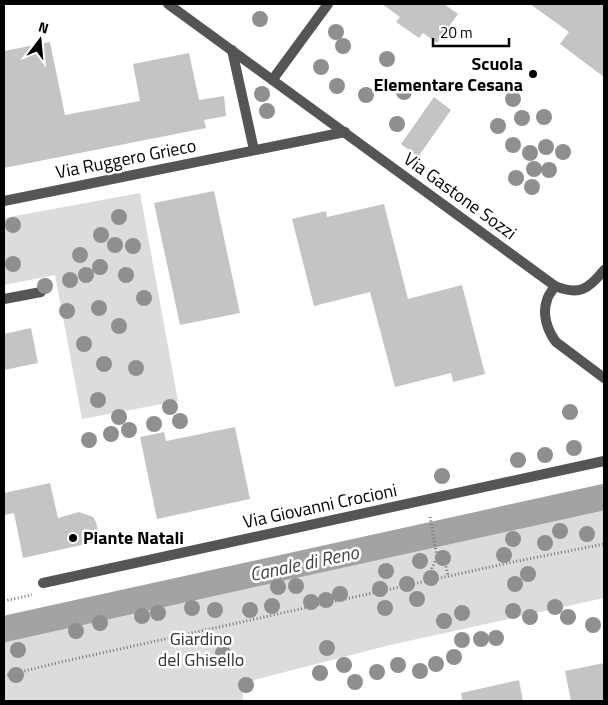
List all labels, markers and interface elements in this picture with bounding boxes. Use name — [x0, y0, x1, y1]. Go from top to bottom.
north arrow — [15, 15, 65, 65]
scale bar — [433, 15, 509, 47]
text: N — [36, 16, 51, 38]
text: 20 m — [440, 21, 473, 44]
place label: Scuola Elementare Cesana — [374, 50, 523, 98]
marker: Scuola Elementare Cesana — [527, 68, 539, 80]
street label: Via Ruggero Grieco — [53, 132, 199, 185]
street label: Via Gastone Sozzi — [398, 145, 522, 246]
street label: Via Giovanni Crocioni — [240, 476, 399, 535]
place label: Piante Natali — [83, 524, 184, 551]
marker: Piante Natali — [67, 532, 79, 544]
water label: Canale di Reno — [247, 537, 362, 588]
park label: Giardino del Ghisello — [158, 625, 244, 673]

